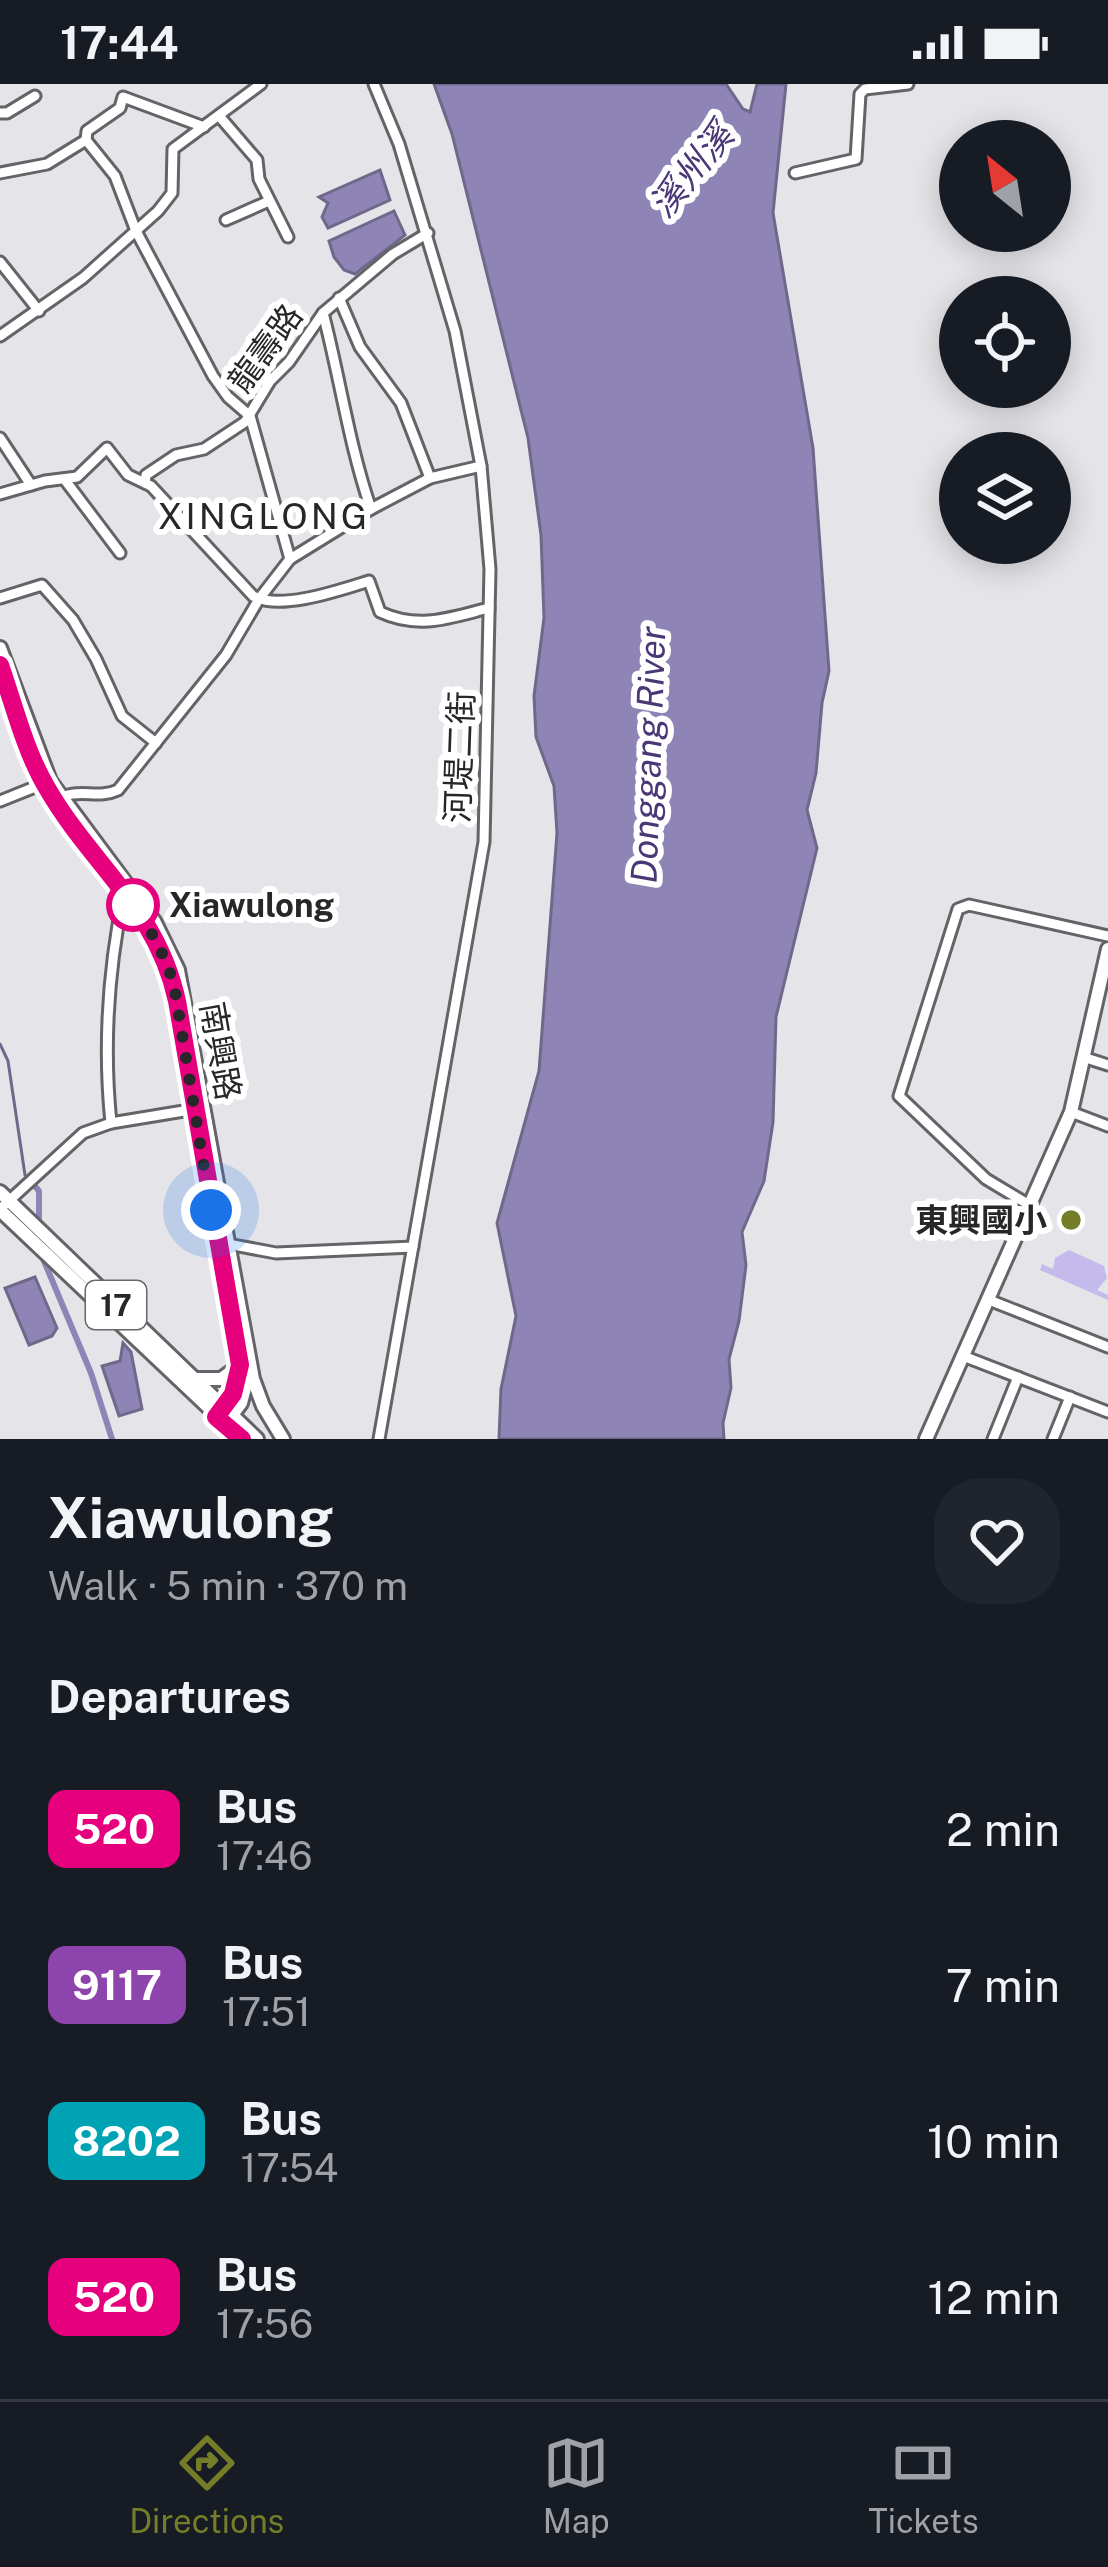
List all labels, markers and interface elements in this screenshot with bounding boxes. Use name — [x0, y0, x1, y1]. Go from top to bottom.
text: 17:44 — [60, 16, 178, 69]
water label: 溪州溪 — [641, 111, 744, 225]
north arrow — [939, 120, 1071, 252]
map controls — [939, 120, 1071, 564]
button: locate — [939, 276, 1071, 408]
street label: 龍壽路 — [221, 297, 309, 399]
button: layers — [939, 432, 1071, 564]
district label: XINGLONG — [158, 495, 370, 537]
water label: Donggang River — [623, 625, 673, 884]
street label: 河堤二街 — [438, 690, 480, 824]
marker: Xiawulong — [108, 880, 158, 930]
place label: Xiawulong — [169, 886, 335, 924]
street label: 南興路 — [194, 999, 248, 1103]
your location — [181, 1180, 241, 1240]
place label: 東興國小 — [915, 1201, 1047, 1239]
marker: 東興國小 — [1058, 1207, 1084, 1233]
road number: 17 — [86, 1281, 146, 1329]
button: heart — [934, 1478, 1060, 1604]
text: Xiawulong — [48, 1484, 334, 1551]
text: Walk · 5 min · 370 m — [48, 1563, 408, 1609]
text: Departures — [48, 1670, 291, 1723]
text: Bus — [216, 1780, 297, 1833]
text: 2 min — [946, 1803, 1060, 1856]
text: 520 — [73, 1804, 155, 1853]
text: 17:46 — [216, 1833, 313, 1879]
text: Bus — [222, 1936, 303, 1989]
text: 7 min — [946, 1959, 1060, 2012]
text: 9117 — [72, 1960, 162, 2009]
text: 17:51 — [222, 1989, 311, 2035]
text: Bus — [241, 2092, 322, 2145]
text: 10 min — [927, 2115, 1060, 2168]
text: 8202 — [72, 2116, 181, 2165]
text: 17:54 — [241, 2145, 338, 2191]
text: Bus — [216, 2248, 297, 2301]
text: 12 min — [928, 2271, 1060, 2324]
text: 520 — [73, 2272, 155, 2321]
text: 17:56 — [216, 2301, 313, 2347]
tab: Directions — [129, 2430, 284, 2540]
tab: Map — [543, 2430, 610, 2540]
tab: Tickets — [868, 2430, 979, 2540]

